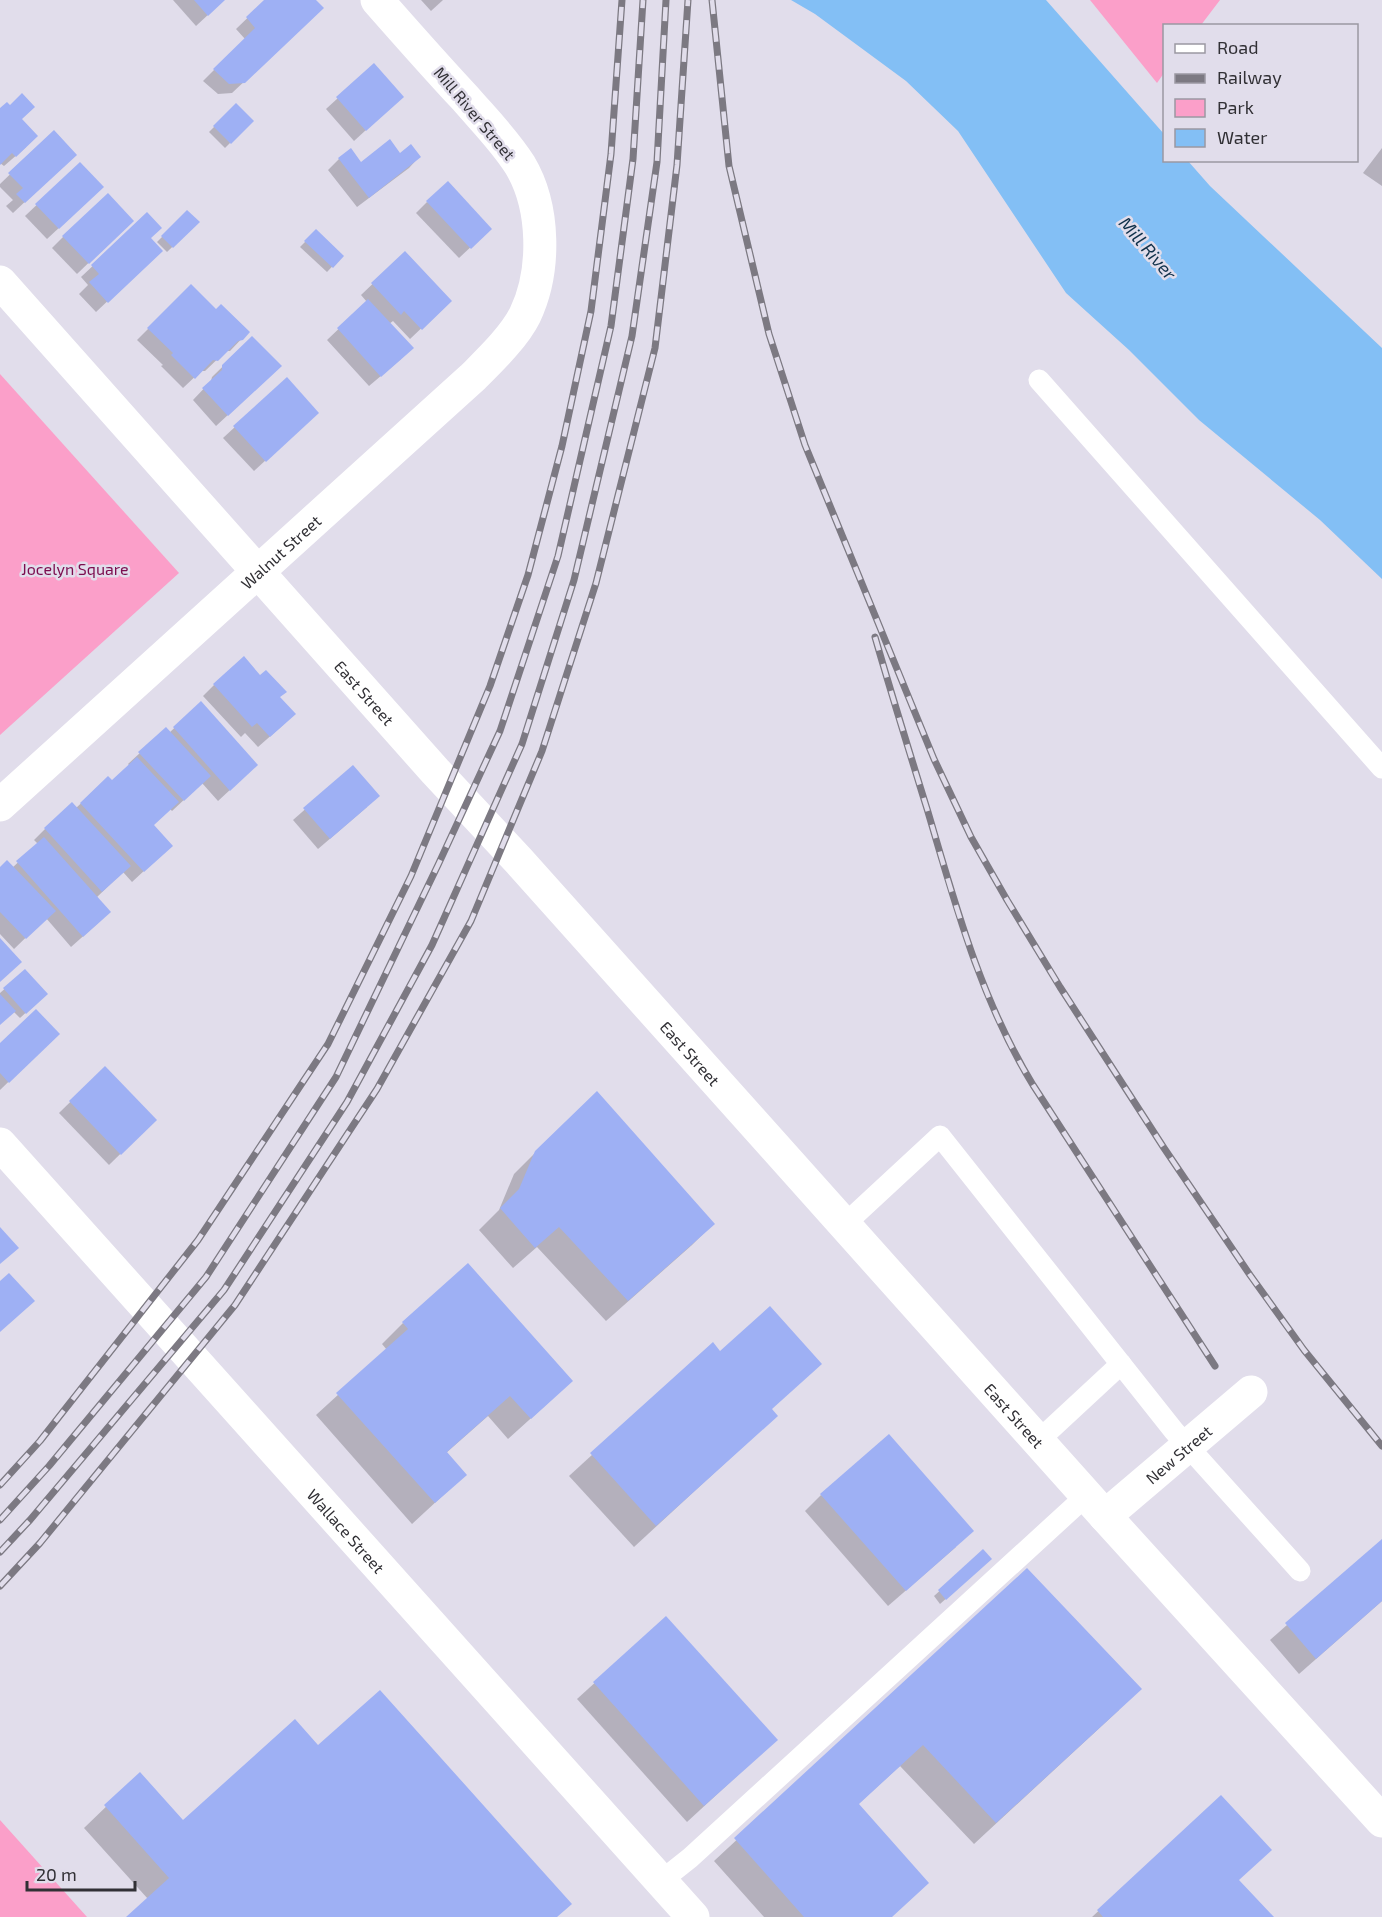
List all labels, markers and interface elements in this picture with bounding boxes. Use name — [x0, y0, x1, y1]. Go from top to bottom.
legend — [1163, 24, 1358, 162]
text: Road — [1217, 36, 1258, 58]
street label: Mill River Street — [431, 63, 519, 163]
text: Railway — [1217, 66, 1282, 88]
text: Park — [1217, 96, 1254, 118]
text: Water — [1217, 126, 1267, 148]
water label: Mill River — [1115, 212, 1182, 285]
street label: Walnut Street — [236, 510, 324, 592]
park label: Jocelyn Square — [21, 559, 129, 578]
street label: East Street — [331, 656, 399, 728]
street label: East Street — [657, 1017, 724, 1089]
street label: East Street — [981, 1379, 1048, 1451]
street label: New Street — [1141, 1420, 1215, 1487]
street label: Wallace Street — [304, 1484, 389, 1576]
scale bar — [27, 1854, 135, 1892]
text: 20 m — [36, 1863, 77, 1885]

